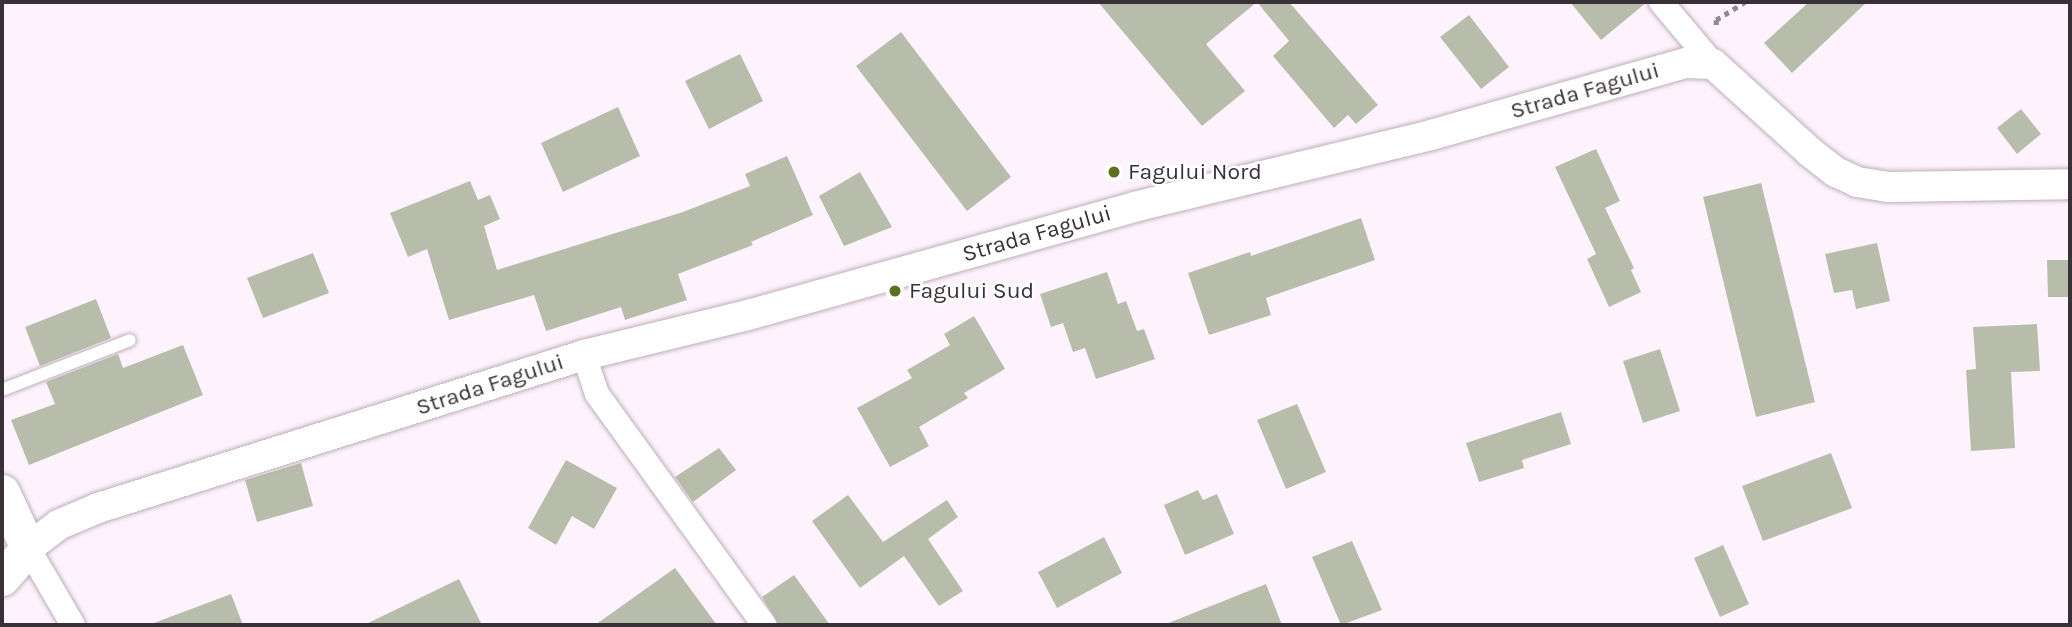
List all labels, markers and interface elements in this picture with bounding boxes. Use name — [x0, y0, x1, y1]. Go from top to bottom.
street label: Strada Fagului — [1507, 57, 1663, 125]
place label: Fagului Nord — [1128, 158, 1262, 186]
marker: Fagului Nord — [1106, 164, 1122, 180]
street label: Strada Fagului — [959, 200, 1115, 268]
place label: Fagului Sud — [909, 277, 1034, 305]
marker: Fagului Sud — [887, 283, 903, 299]
street label: Strada Fagului — [413, 348, 567, 422]

